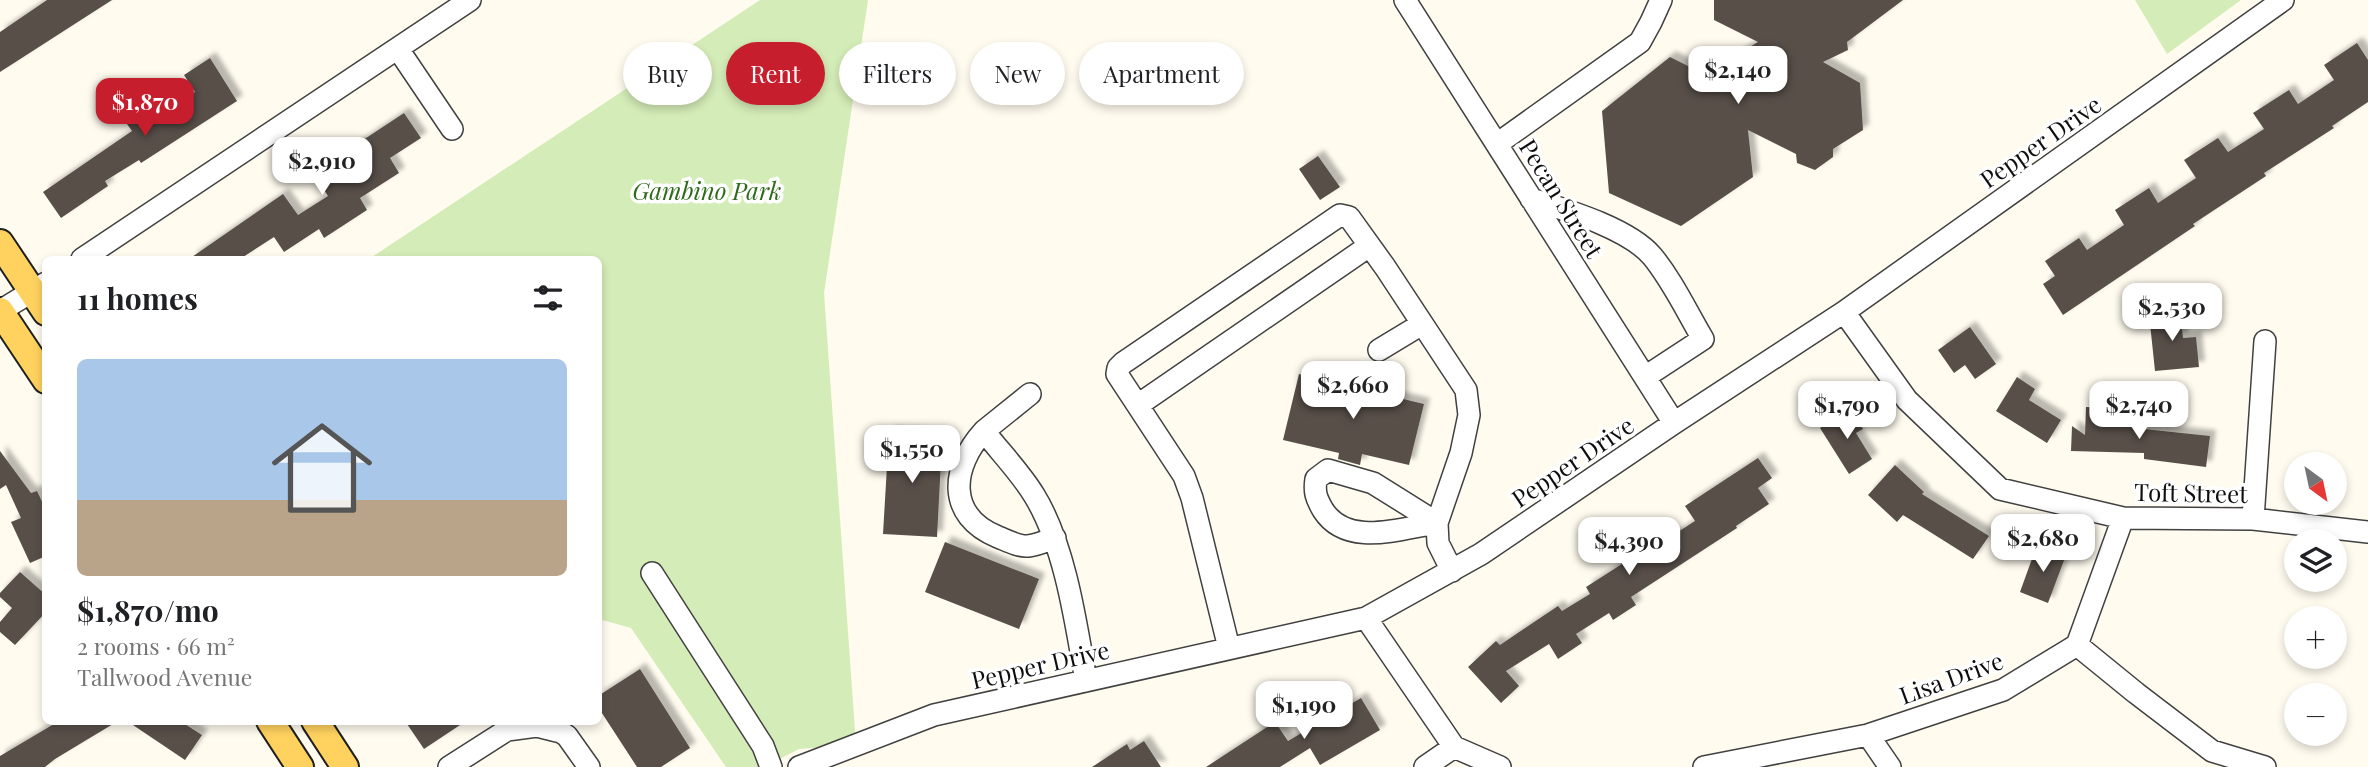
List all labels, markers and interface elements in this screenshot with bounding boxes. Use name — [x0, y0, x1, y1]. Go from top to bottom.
chip: Buy — [623, 42, 712, 105]
chip: Rent — [726, 42, 825, 105]
chip: Filters — [839, 42, 956, 105]
chip: New — [970, 42, 1065, 105]
chip: Apartment — [1079, 42, 1244, 105]
pin: $2,140 — [1681, 46, 1795, 106]
text: $2,140 — [1704, 53, 1772, 84]
pin: $1,870 — [88, 78, 202, 138]
text: $1,870 — [112, 85, 178, 116]
street label: Pepper Drive — [1973, 88, 2107, 194]
street label: Pecan Street — [1513, 133, 1611, 264]
pin: $2,910 — [265, 138, 379, 197]
text: $2,910 — [288, 144, 356, 175]
park label: Gambino Park — [633, 174, 781, 206]
text: 11 homes — [77, 278, 198, 318]
icon: filters — [529, 279, 567, 317]
pin: $2,530 — [2115, 284, 2229, 343]
text: $2,530 — [2138, 290, 2206, 321]
pin: $2,660 — [1296, 362, 1410, 421]
text: $2,660 — [1317, 368, 1389, 399]
pin: $1,790 — [1790, 382, 1904, 441]
pin: $2,740 — [2082, 382, 2196, 441]
text: $1,790 — [1814, 388, 1880, 419]
text: $2,740 — [2105, 388, 2173, 419]
icon: home — [259, 405, 385, 531]
street label: Pepper Drive — [1505, 408, 1639, 514]
pin: $1,550 — [855, 426, 969, 485]
text: $1,550 — [880, 432, 944, 463]
north arrow — [2284, 452, 2347, 514]
map controls — [2284, 452, 2347, 746]
street label: Toft Street — [2134, 475, 2249, 509]
pin: $2,680 — [1986, 514, 2100, 574]
pin: $4,390 — [1572, 518, 1686, 577]
text: $2,680 — [2007, 521, 2079, 552]
text: $4,390 — [1594, 524, 1664, 555]
button: layers — [2284, 529, 2347, 592]
text: $1,870/mo — [77, 590, 219, 630]
button: + — [2284, 606, 2347, 669]
text: 2 rooms · 66 m² — [77, 630, 235, 661]
street label: Pepper Drive — [968, 633, 1112, 695]
street label: Lisa Drive — [1895, 643, 2007, 711]
text: Tallwood Avenue — [77, 661, 253, 692]
pin: $1,190 — [1247, 682, 1361, 741]
button: − — [2284, 683, 2347, 746]
text: $1,190 — [1272, 688, 1336, 719]

